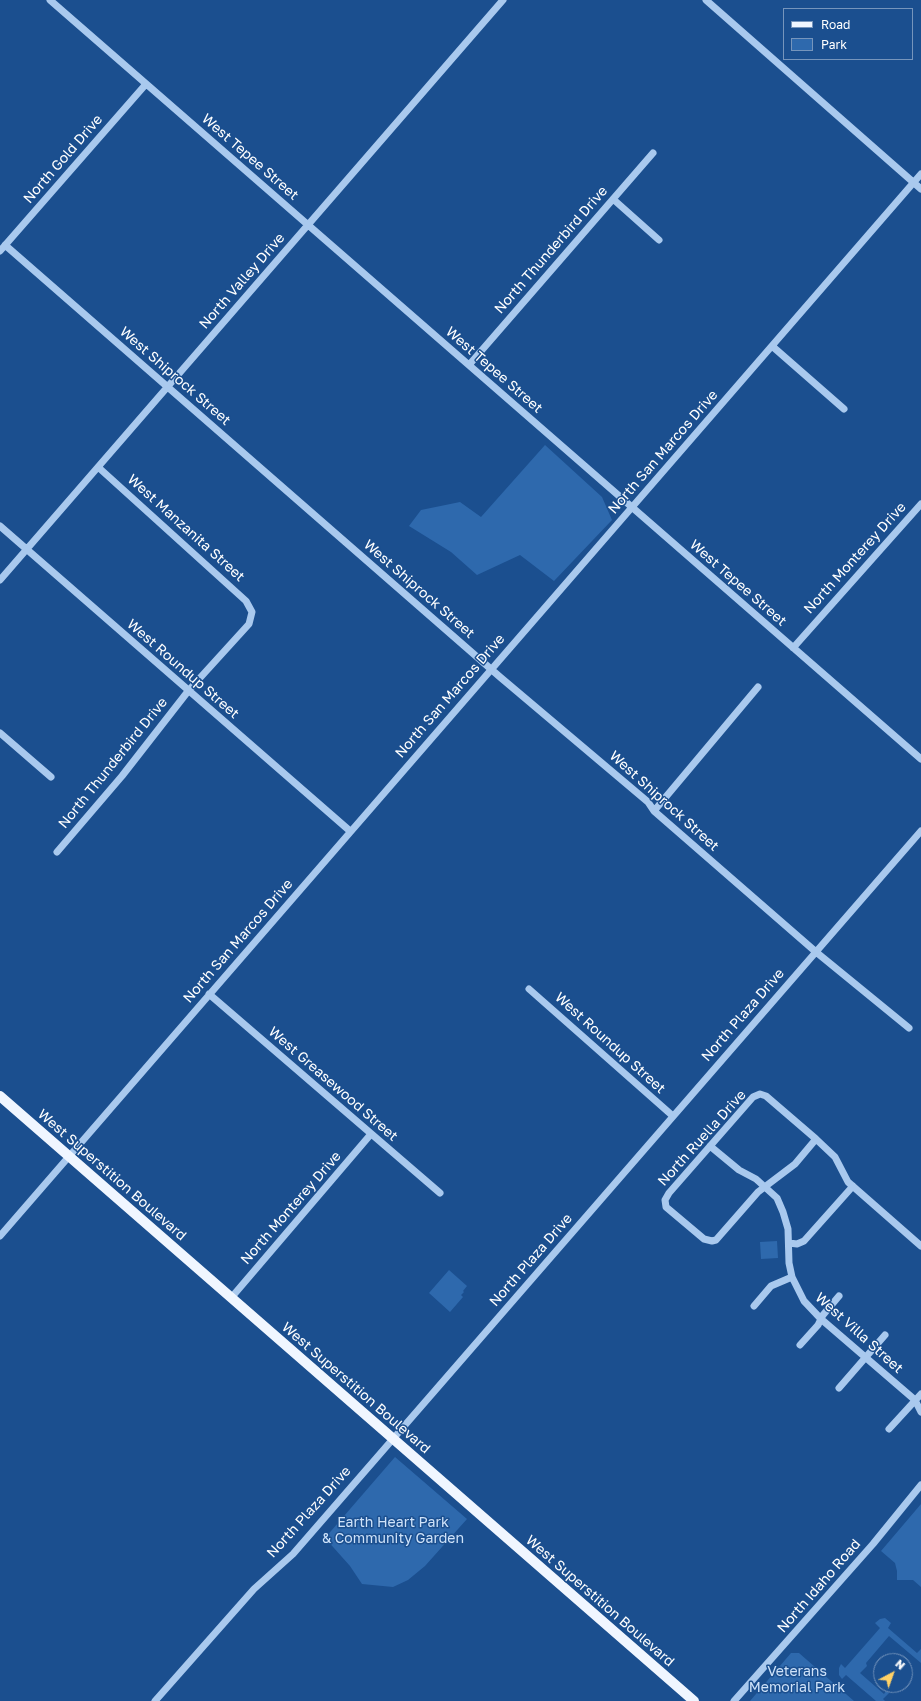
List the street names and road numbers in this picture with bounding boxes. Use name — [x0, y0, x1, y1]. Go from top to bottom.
street label: West Tepee Street — [198, 110, 302, 204]
street label: North Gold Drive — [20, 111, 106, 207]
street label: North Thunderbird Drive — [491, 183, 611, 317]
street label: North Valley Drive — [196, 230, 288, 332]
street label: West Shiprock Street — [116, 323, 234, 429]
street label: West Tepee Street — [442, 323, 546, 417]
street label: North San Marcos Drive — [605, 387, 721, 517]
street label: West Manzanita Street — [124, 471, 248, 585]
street label: North Monterey Drive — [800, 499, 910, 617]
street label: West Shiprock Street — [360, 536, 478, 642]
street label: West Tepee Street — [686, 536, 790, 630]
street label: West Roundup Street — [124, 616, 242, 722]
street label: North San Marcos Drive — [392, 631, 508, 761]
street label: North Thunderbird Drive — [55, 694, 171, 832]
street label: West Shiprock Street — [606, 747, 722, 855]
street label: North San Marcos Drive — [180, 876, 296, 1006]
street label: North Plaza Drive — [698, 965, 788, 1065]
street label: West Roundup Street — [551, 989, 669, 1097]
street label: West Greasewood Street — [265, 1023, 401, 1145]
street label: North Ruella Drive — [654, 1087, 750, 1189]
street label: West Superstition Boulevard — [34, 1106, 190, 1244]
street label: North Monterey Drive — [237, 1148, 345, 1268]
street label: North Plaza Drive — [486, 1210, 576, 1310]
street label: West Villa Street — [812, 1289, 906, 1377]
street label: West Superstition Boulevard — [278, 1319, 434, 1457]
street label: North Plaza Drive — [264, 1463, 354, 1561]
street label: West Superstition Boulevard — [522, 1532, 678, 1670]
street label: North Idaho Road — [774, 1536, 864, 1636]

